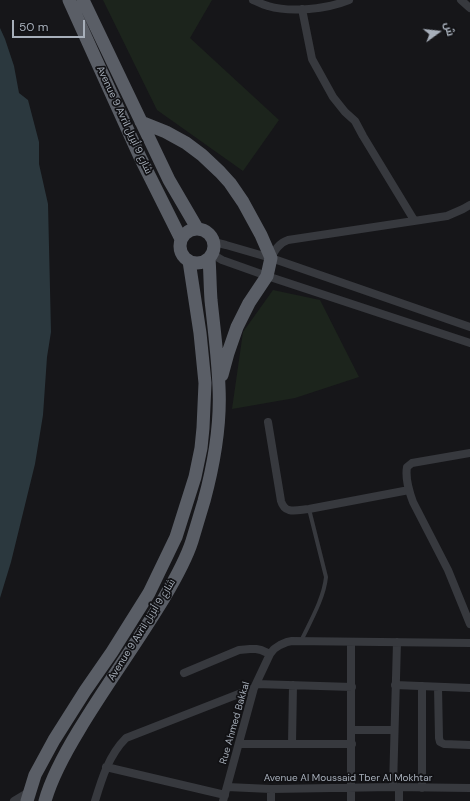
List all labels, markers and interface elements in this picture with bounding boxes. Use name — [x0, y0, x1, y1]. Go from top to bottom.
scale bar — [14, 12, 87, 38]
north arrow — [418, 12, 458, 52]
text: 50 m — [19, 19, 48, 35]
text: ش — [441, 20, 458, 38]
street label: Avenue 9 Avril شارع 9 أبريل — [94, 64, 154, 176]
street label: Avenue 9 Avril شارع 9 أبريل — [106, 577, 178, 683]
street label: Rue Ahmed Bakkal — [218, 680, 252, 766]
street label: Avenue Al Moussaid Tber Al Mokhtar — [264, 772, 432, 784]

